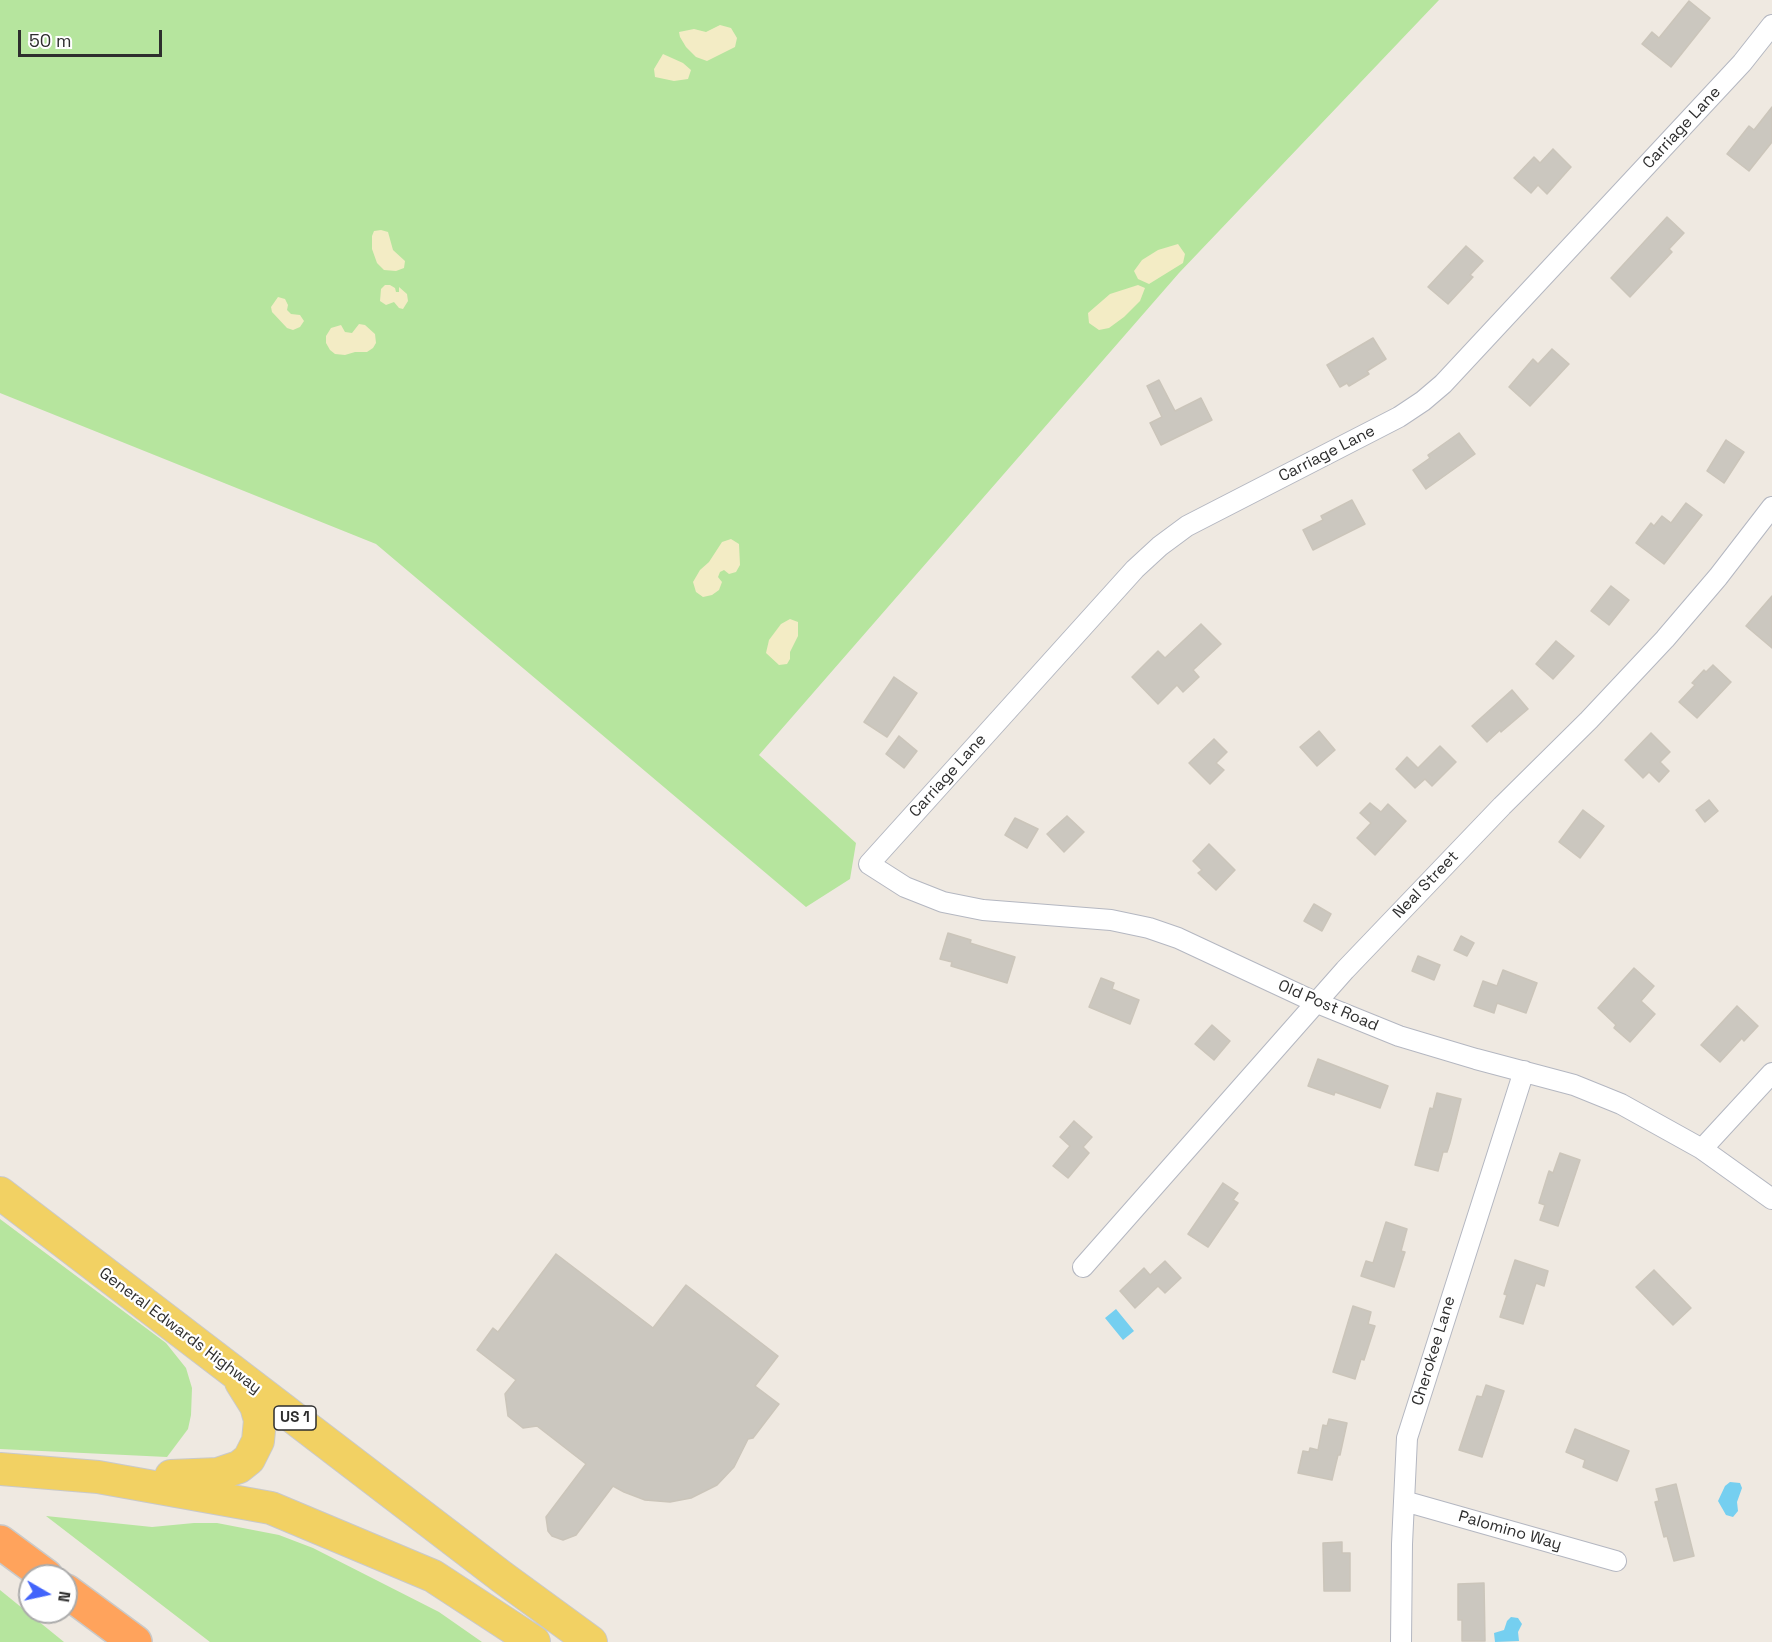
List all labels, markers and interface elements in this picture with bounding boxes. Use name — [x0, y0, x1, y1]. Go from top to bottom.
scale bar — [21, 18, 165, 56]
text: 50 m — [29, 29, 71, 52]
street label: Carriage Lane — [1639, 83, 1725, 173]
street label: Carriage Lane — [1276, 421, 1378, 487]
street label: Carriage Lane — [906, 730, 990, 822]
street label: Neal Street — [1389, 847, 1463, 923]
street label: Old Post Road — [1275, 976, 1381, 1036]
street label: General Edwards Highway — [95, 1264, 265, 1398]
street label: Cherokee Lane — [1408, 1294, 1460, 1408]
road number: US 1 — [274, 1406, 316, 1430]
street label: Palomino Way — [1456, 1507, 1564, 1555]
north arrow — [18, 1564, 78, 1624]
text: N — [53, 1590, 76, 1604]

